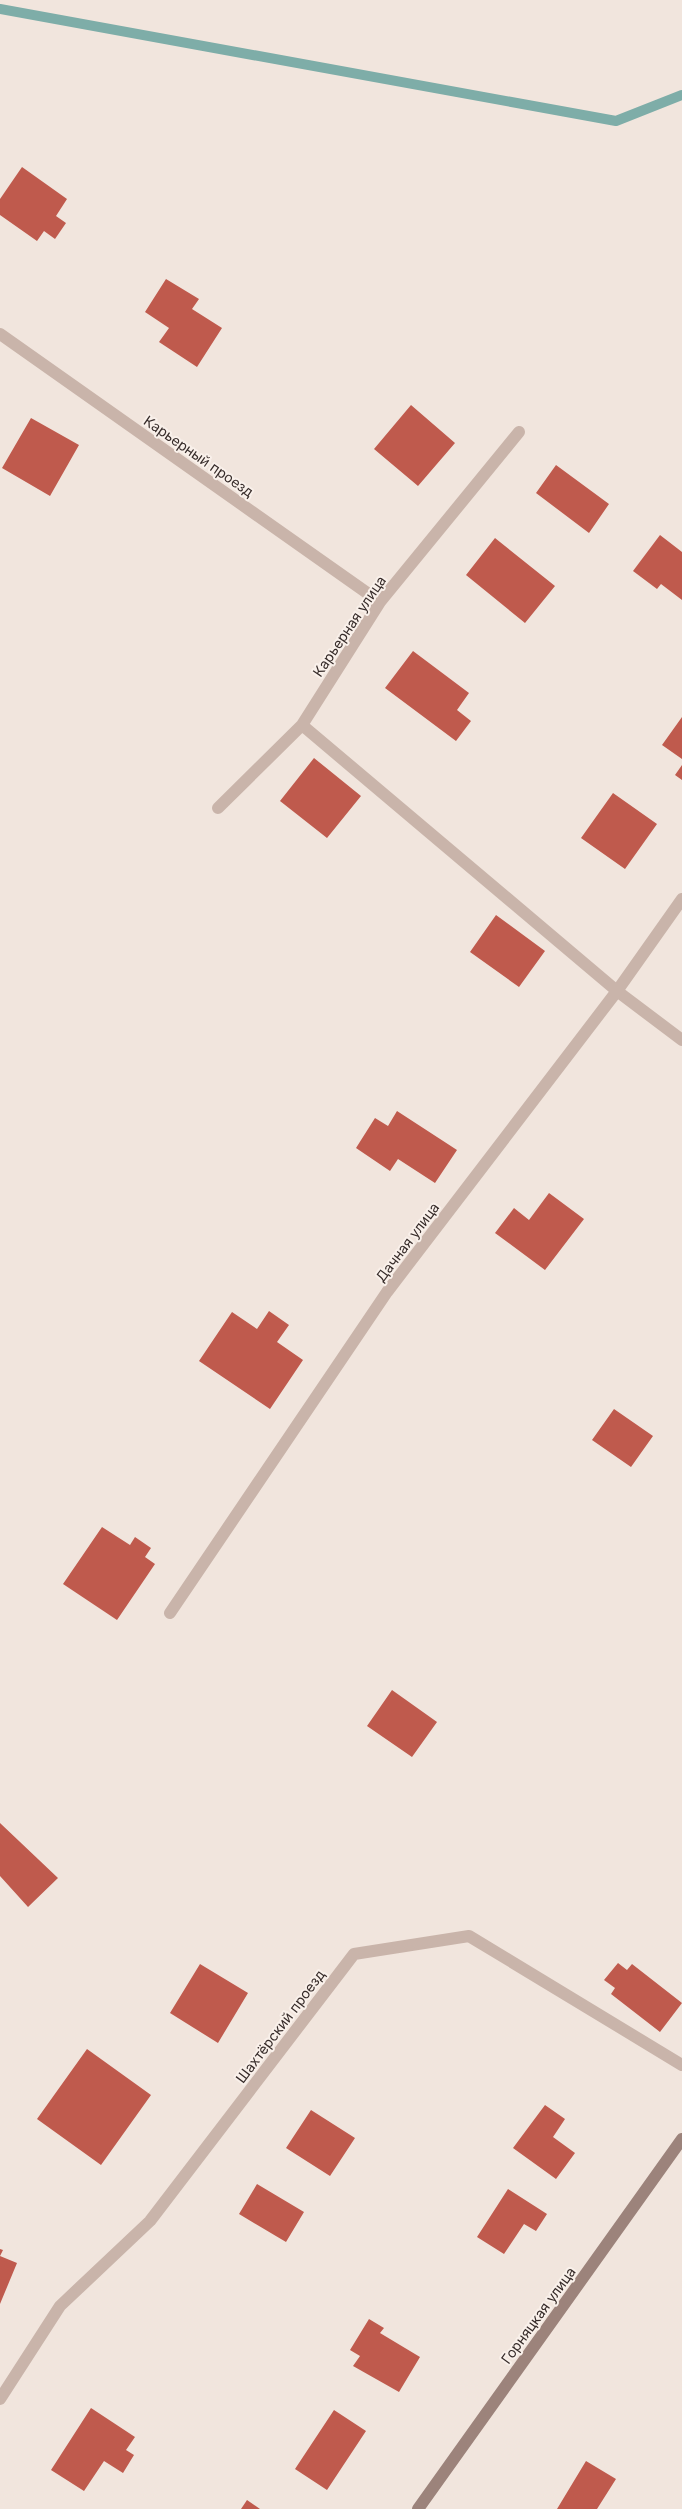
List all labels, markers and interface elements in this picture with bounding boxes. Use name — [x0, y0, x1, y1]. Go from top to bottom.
street label: Карьерный проезд — [141, 412, 257, 500]
street label: Карьерная улица — [309, 572, 389, 680]
street label: Дачная улица — [372, 1199, 442, 1285]
street label: Шахтёрский проезд — [232, 1966, 328, 2086]
street label: Горняцкая улица — [497, 2263, 579, 2367]

